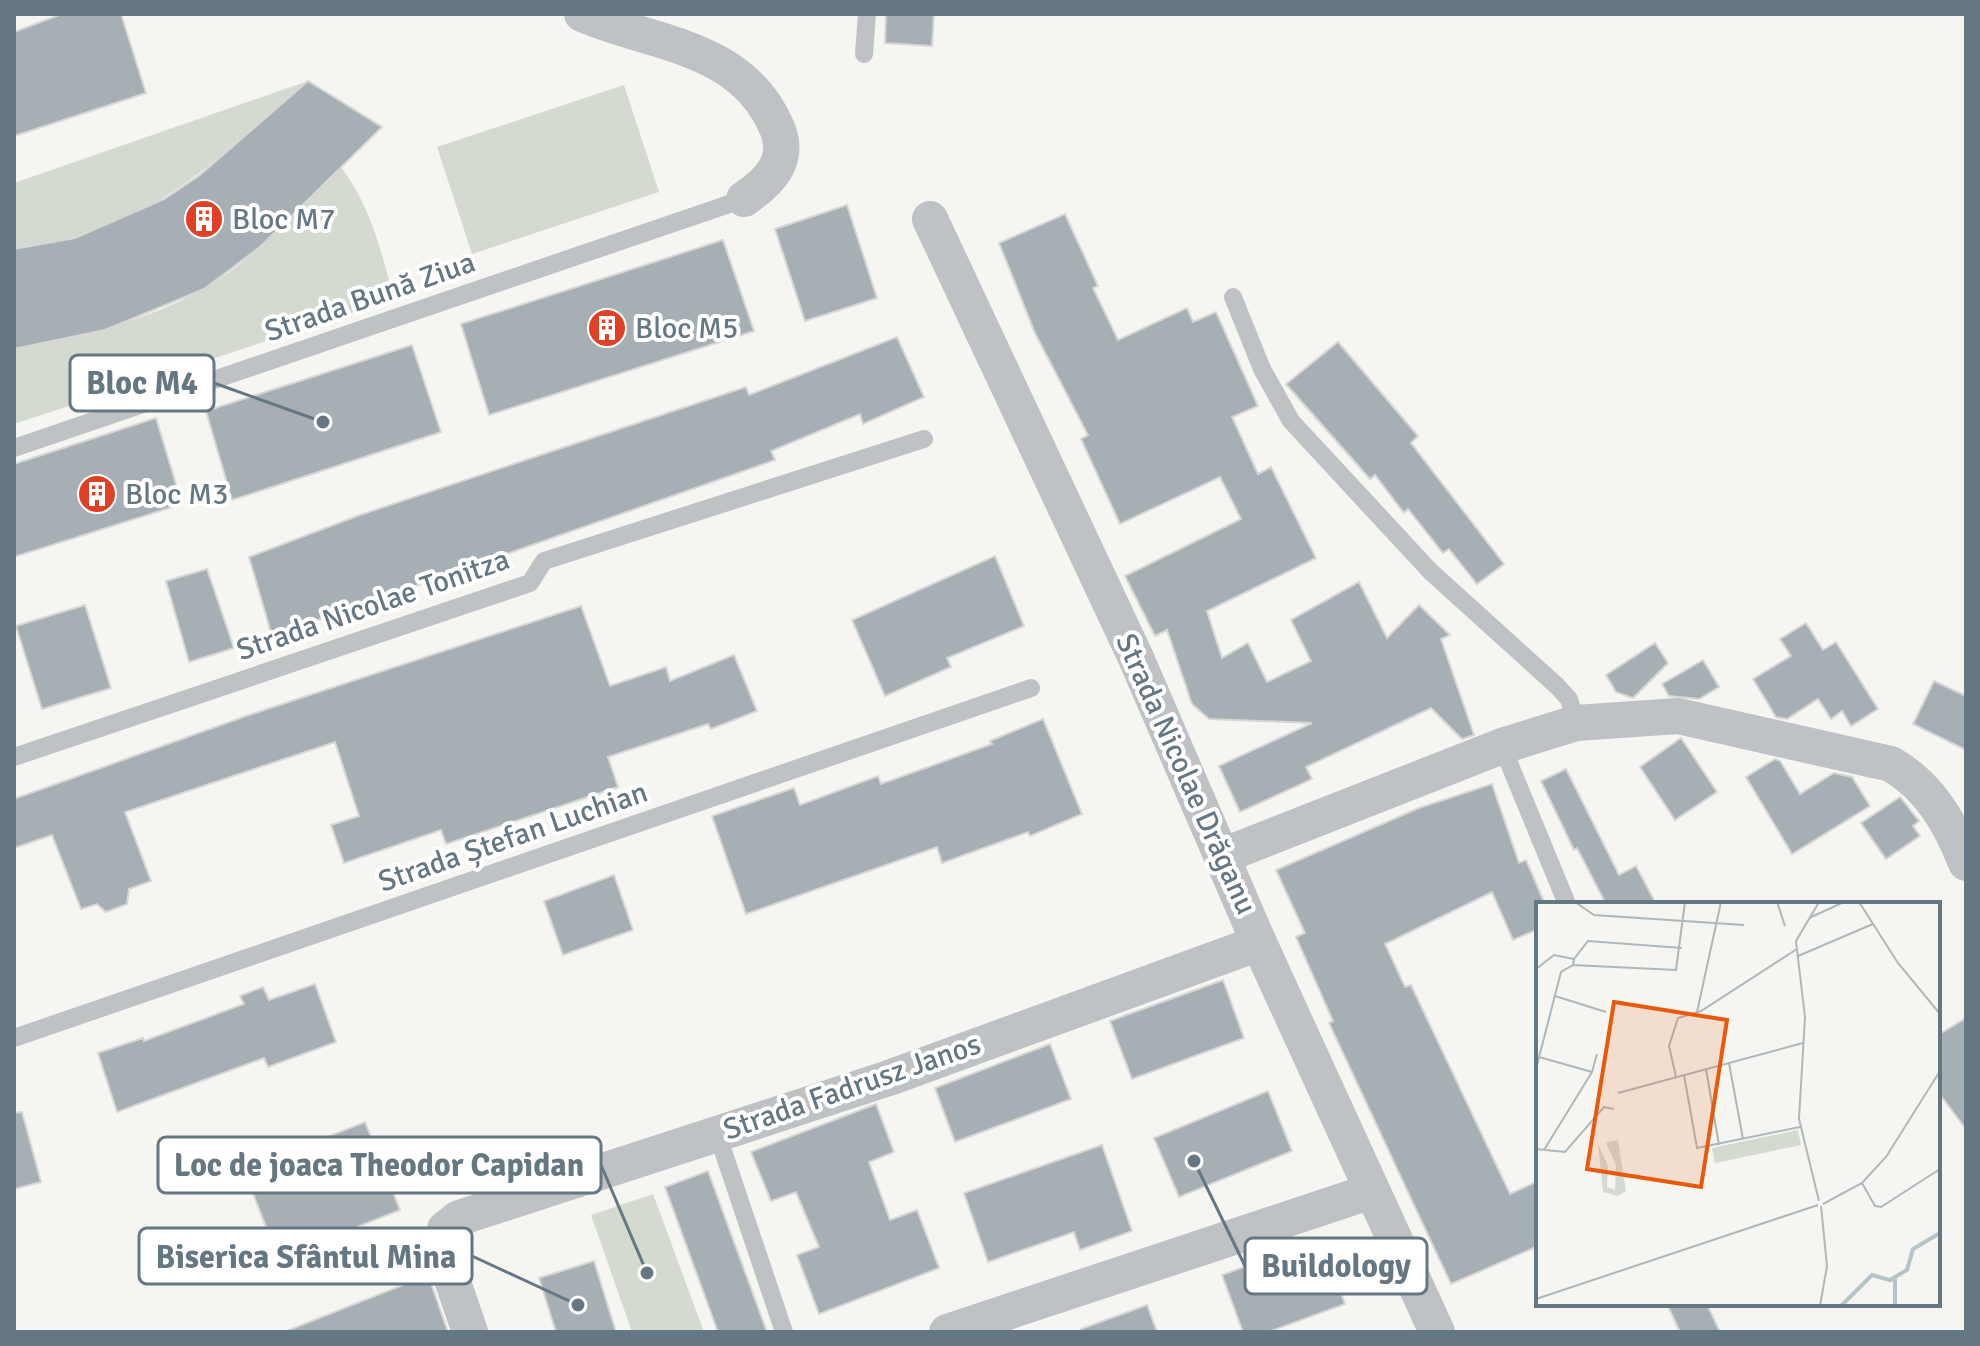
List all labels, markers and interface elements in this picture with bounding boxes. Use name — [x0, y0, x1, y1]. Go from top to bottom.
building icon: Bloc M7 — [183, 198, 225, 240]
place label: Bloc M7 — [232, 201, 335, 238]
street label: Strada Bună Ziua — [260, 244, 480, 350]
building icon: Bloc M5 — [586, 307, 628, 349]
place label: Bloc M5 — [635, 310, 738, 347]
callout: Bloc M4 — [70, 355, 214, 411]
text: Bloc M4 — [86, 364, 198, 403]
building icon: Bloc M3 — [76, 473, 118, 515]
place label: Bloc M3 — [125, 476, 228, 513]
street label: Strada Nicolae Tonitza — [232, 541, 514, 669]
street label: Strada Nicolae Drăganu — [1107, 628, 1265, 920]
street label: Strada Ștefan Luchian — [373, 774, 653, 900]
inset map — [1536, 902, 1940, 1306]
street label: Strada Fadrusz Janos — [718, 1026, 986, 1148]
callout: Loc de joaca Theodor Capidan — [158, 1137, 601, 1193]
text: Loc de joaca Theodor Capidan — [174, 1146, 584, 1185]
callout: Biserica Sfântul Mina — [139, 1228, 472, 1284]
text: Biserica Sfântul Mina — [156, 1238, 456, 1277]
callout: Buildology — [1245, 1238, 1427, 1294]
text: Buildology — [1261, 1247, 1411, 1286]

